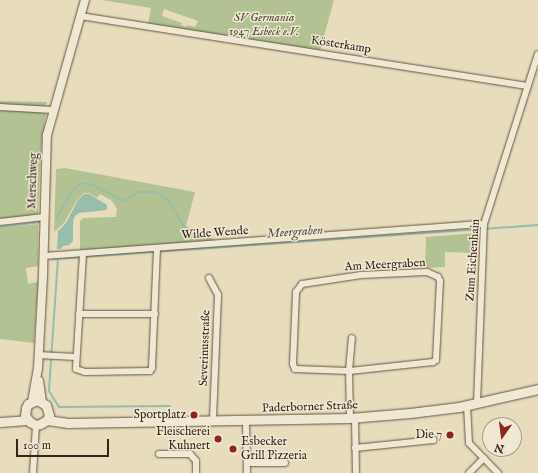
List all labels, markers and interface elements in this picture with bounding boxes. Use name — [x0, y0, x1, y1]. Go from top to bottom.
park label: SV Germania 1947 Esbeck e.V. — [229, 11, 299, 39]
street label: Kösterkamp — [310, 33, 372, 57]
street label: Merschweg — [25, 153, 41, 209]
street label: Zum Eichenhain — [463, 218, 483, 302]
street label: Wilde Wende — [181, 223, 249, 243]
water label: Meergraben — [266, 223, 324, 243]
street label: Am Meergraben — [344, 256, 426, 274]
street label: Severinusstraße — [196, 310, 214, 386]
street label: Paderborner Straße — [262, 398, 358, 416]
place label: Sportplatz — [134, 408, 186, 422]
marker: Sportplatz — [189, 410, 199, 420]
north arrow — [482, 417, 522, 457]
place label: Fleischerei Kuhnert — [156, 425, 210, 453]
place label: Die 7 — [415, 428, 442, 442]
marker: Die 7 — [445, 430, 455, 440]
scale bar — [18, 431, 111, 457]
marker: Fleischerei Kuhnert — [213, 434, 223, 444]
place label: Esbecker Grill Pizzeria — [241, 435, 307, 463]
text: 100 m — [23, 438, 51, 453]
text: N — [493, 440, 506, 456]
marker: Esbecker Grill Pizzeria — [228, 444, 238, 454]

